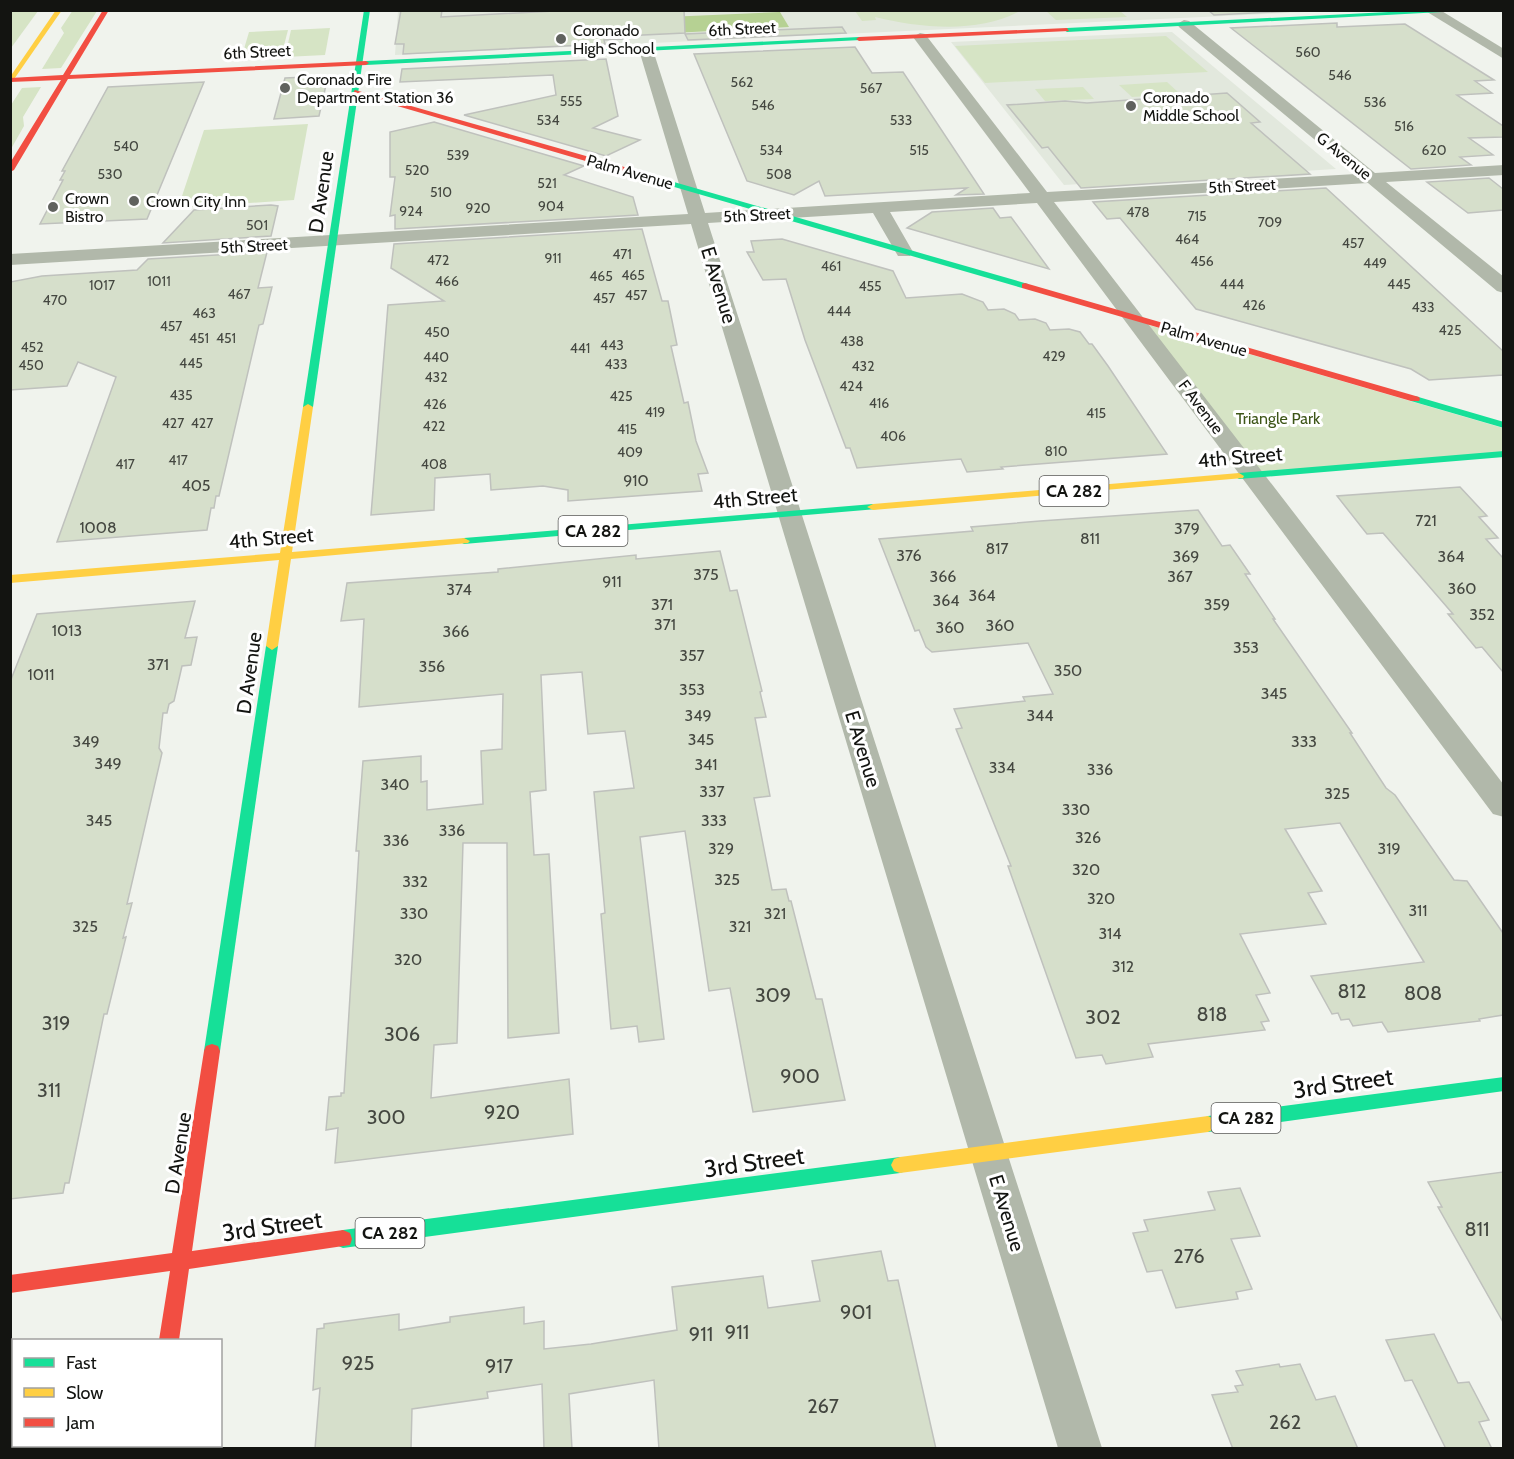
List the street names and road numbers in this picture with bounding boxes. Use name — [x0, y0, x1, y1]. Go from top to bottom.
street label: 6th Street — [708, 18, 777, 40]
street label: 6th Street — [223, 41, 292, 63]
street label: G Avenue — [1313, 128, 1375, 184]
street label: D Avenue — [303, 149, 339, 235]
street label: Palm Avenue — [585, 151, 675, 193]
street label: 5th Street — [1208, 175, 1277, 197]
street label: 5th Street — [723, 204, 792, 226]
street label: 5th Street — [220, 235, 289, 257]
street label: E Avenue — [696, 244, 742, 326]
street label: Palm Avenue — [1159, 318, 1249, 360]
street label: F Avenue — [1175, 376, 1227, 438]
street label: 4th Street — [1197, 441, 1284, 473]
road number: CA 282 — [1040, 476, 1108, 506]
street label: 4th Street — [712, 482, 799, 514]
road number: CA 282 — [558, 516, 628, 546]
street label: 4th Street — [228, 522, 315, 554]
street label: D Avenue — [231, 630, 267, 716]
street label: E Avenue — [840, 708, 886, 790]
street label: 3rd Street — [1291, 1062, 1395, 1104]
road number: CA 282 — [1212, 1103, 1280, 1133]
street label: D Avenue — [160, 1110, 196, 1196]
street label: 3rd Street — [702, 1141, 806, 1183]
street label: E Avenue — [984, 1172, 1030, 1254]
street label: 3rd Street — [220, 1205, 324, 1247]
road number: CA 282 — [356, 1218, 424, 1248]

